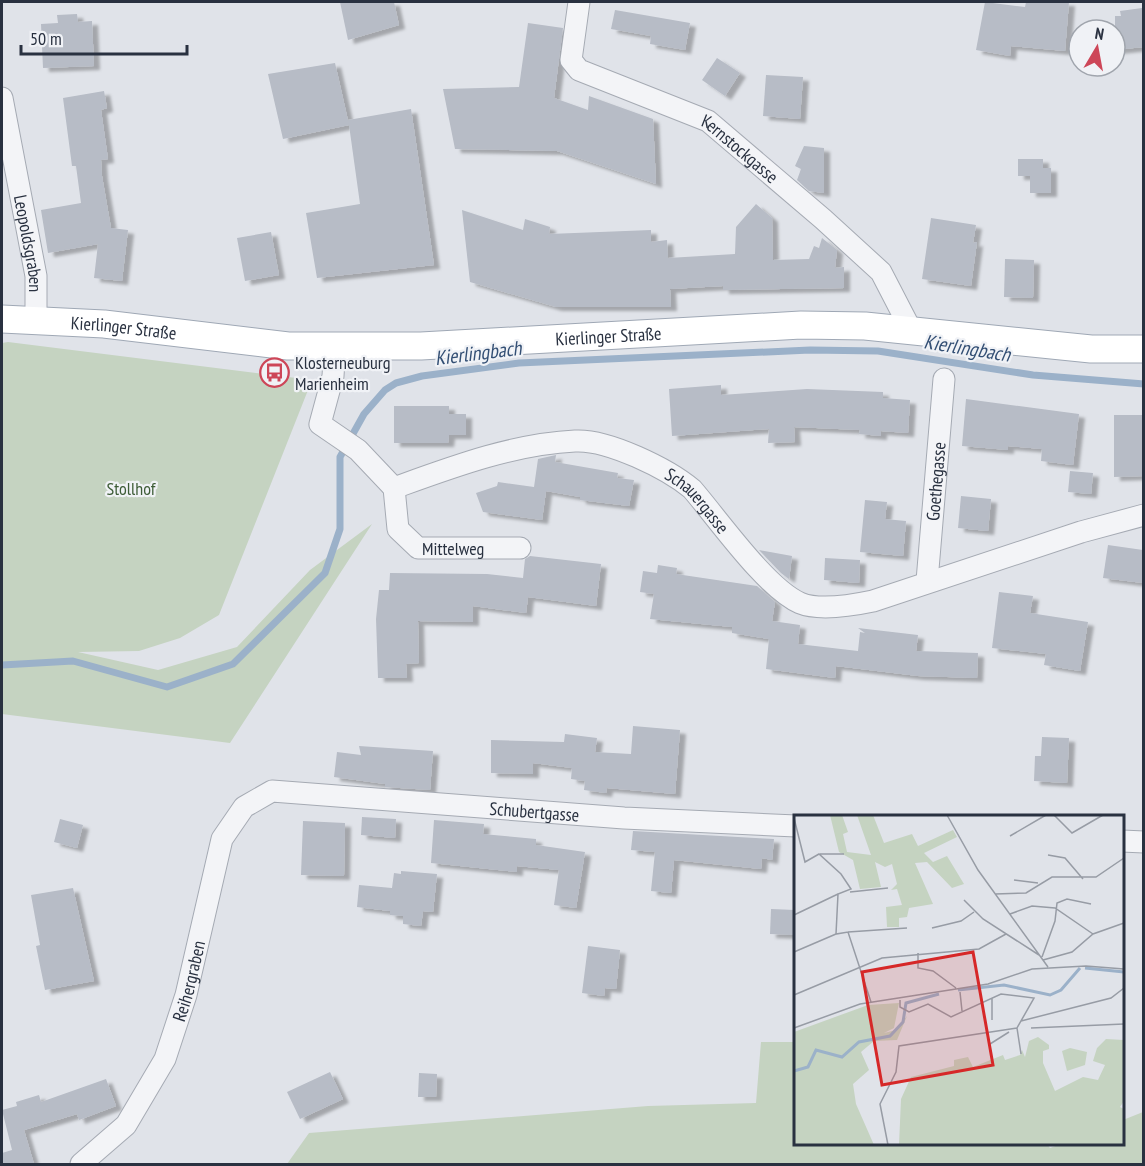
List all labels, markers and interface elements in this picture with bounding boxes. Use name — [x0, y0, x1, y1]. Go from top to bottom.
scale bar — [21, 18, 188, 56]
north arrow — [1067, 18, 1127, 78]
text: N — [1094, 23, 1106, 44]
text: 50 m — [30, 27, 62, 50]
street label: Kernstockgasse — [699, 108, 784, 188]
street label: Leopoldsgraben — [9, 193, 47, 292]
street label: Kierlinger Straße — [70, 311, 178, 344]
street label: Kierlinger Straße — [555, 321, 662, 350]
water label: Kierlingbach — [922, 328, 1013, 368]
water label: Kierlingbach — [433, 335, 524, 371]
place label: Klosterneuburg Marienheim — [295, 351, 391, 395]
bus stop icon: Klosterneuburg Marienheim — [258, 356, 290, 388]
street label: Goethegasse — [921, 441, 950, 522]
street label: Schauergasse — [661, 462, 735, 538]
park label: Stollhof — [107, 477, 157, 500]
street label: Mittelweg — [422, 537, 484, 560]
street label: Schubertgasse — [489, 796, 580, 826]
inset map — [794, 815, 1124, 1145]
street label: Reihergraben — [167, 938, 210, 1024]

